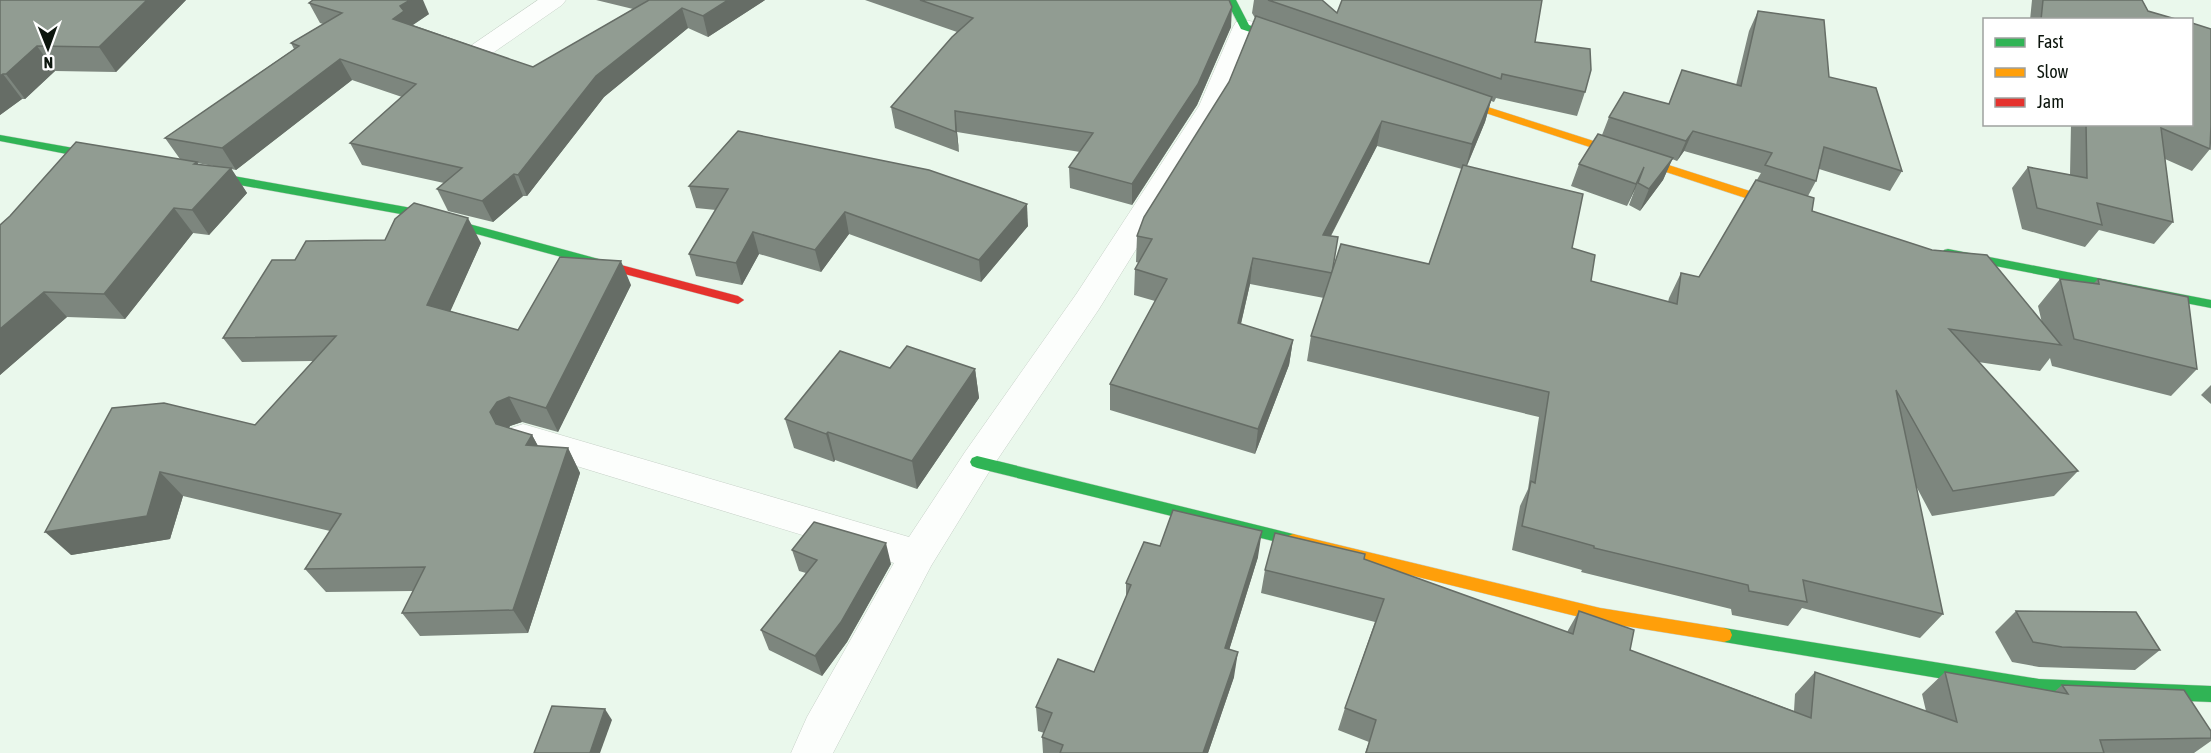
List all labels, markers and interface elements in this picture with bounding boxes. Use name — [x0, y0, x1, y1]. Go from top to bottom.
north arrow — [18, 18, 78, 78]
legend — [1983, 18, 2193, 126]
text: Fast — [2037, 31, 2064, 52]
text: N — [43, 54, 53, 72]
text: Slow — [2037, 61, 2068, 82]
text: Jam — [2037, 91, 2064, 112]

